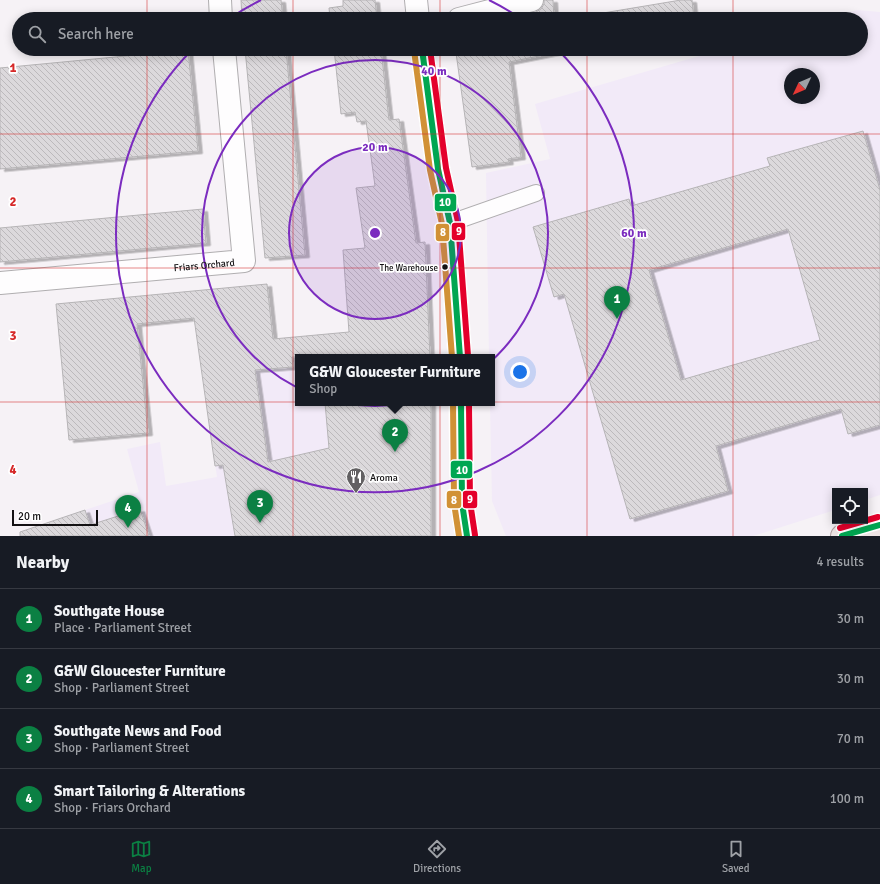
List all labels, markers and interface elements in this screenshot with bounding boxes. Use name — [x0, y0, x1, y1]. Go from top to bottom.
search box — [12, 12, 868, 56]
icon: search — [26, 23, 48, 45]
text: Search here — [58, 25, 134, 43]
text: 1 — [9, 60, 17, 76]
text: 40 m — [421, 64, 447, 79]
north arrow — [784, 68, 820, 104]
text: 20 m — [362, 140, 388, 155]
line badge: 10 — [434, 193, 457, 212]
text: 2 — [9, 194, 17, 210]
text: 10 — [439, 196, 451, 209]
line badge: 9 — [451, 222, 466, 241]
line badge: 8 — [435, 223, 450, 242]
text: 9 — [456, 225, 462, 238]
centre of rings — [368, 226, 382, 240]
text: 8 — [440, 226, 446, 239]
text: 60 m — [621, 226, 647, 241]
street label: Friars Orchard — [173, 257, 235, 274]
marker: The Warehouse — [440, 262, 450, 272]
place label: The Warehouse — [380, 263, 438, 274]
pin: 1 — [604, 286, 630, 319]
text: 3 — [9, 328, 17, 344]
popup — [295, 354, 495, 406]
your location — [510, 362, 530, 382]
text: G&W Gloucester Furniture — [309, 363, 481, 381]
text: Shop — [309, 381, 337, 397]
pin: 2 — [382, 419, 408, 452]
line badge: 10 — [450, 460, 473, 479]
text: 4 — [9, 462, 17, 478]
text: 10 — [456, 464, 468, 477]
restaurant icon: Aroma — [345, 466, 367, 494]
place label: Aroma — [370, 472, 398, 484]
map controls — [832, 488, 868, 524]
button: locate — [832, 488, 868, 524]
pin: 3 — [247, 490, 273, 523]
line badge: 8 — [446, 490, 462, 509]
line badge: 9 — [462, 490, 478, 509]
text: 9 — [467, 493, 473, 506]
text: 8 — [451, 494, 457, 507]
pin: 4 — [115, 495, 141, 528]
scale bar — [12, 508, 98, 527]
text: 20 m — [18, 510, 41, 523]
text: Nearby — [16, 552, 69, 573]
text: 4 results — [816, 554, 864, 570]
text: Southgate House — [54, 602, 165, 620]
text: 1 — [25, 611, 33, 627]
text: 30 m — [837, 611, 864, 627]
text: Place · Parliament Street — [54, 620, 192, 636]
text: G&W Gloucester Furniture — [54, 662, 226, 680]
text: 2 — [25, 671, 33, 687]
text: 30 m — [837, 671, 864, 687]
text: Shop · Parliament Street — [54, 680, 189, 696]
text: Southgate News and Food — [54, 722, 222, 740]
text: 3 — [25, 731, 33, 747]
text: 70 m — [837, 731, 864, 747]
text: Shop · Parliament Street — [54, 740, 189, 756]
text: Smart Tailoring & Alterations — [54, 782, 245, 800]
text: 4 — [25, 791, 33, 807]
text: 100 m — [830, 791, 864, 807]
text: Shop · Friars Orchard — [54, 800, 171, 816]
tab: Map — [130, 838, 152, 875]
tab: Directions — [413, 838, 461, 875]
tab: Saved — [722, 838, 750, 875]

